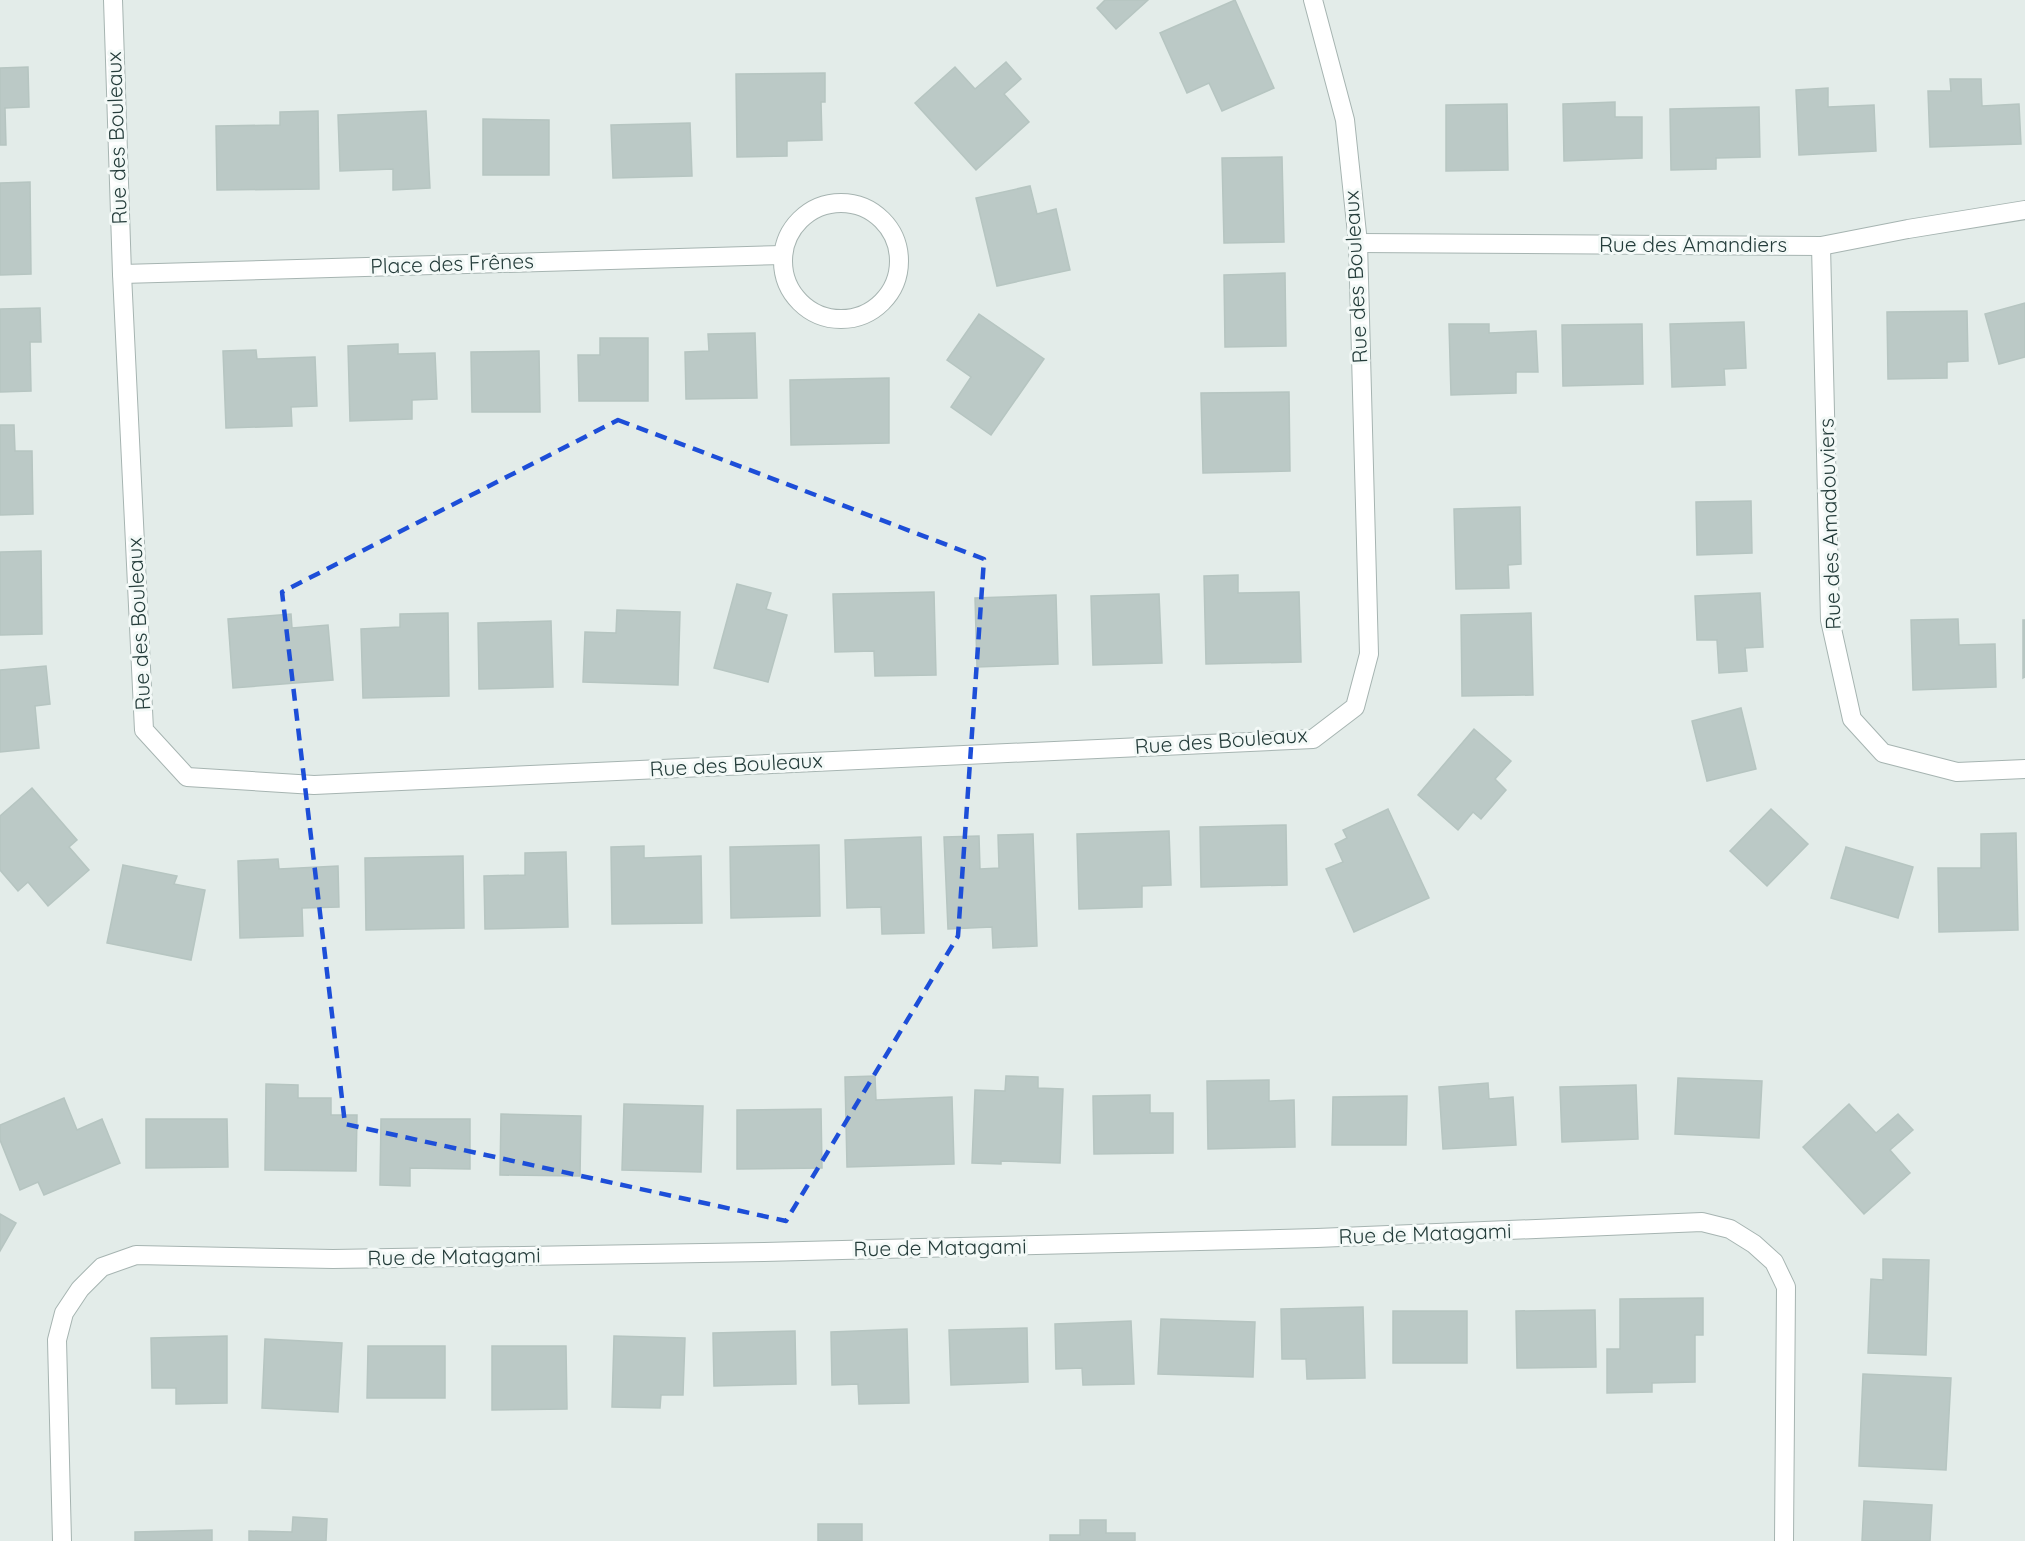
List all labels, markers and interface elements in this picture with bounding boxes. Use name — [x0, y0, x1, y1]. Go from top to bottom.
street label: Rue des Bouleaux — [100, 51, 132, 225]
street label: Rue des Bouleaux — [1337, 190, 1373, 364]
street label: Rue des Amandiers — [1599, 231, 1787, 257]
street label: Place des Frênes — [370, 247, 534, 279]
street label: Rue des Amadouviers — [1812, 418, 1846, 630]
street label: Rue des Bouleaux — [120, 537, 156, 711]
street label: Rue des Bouleaux — [1134, 721, 1308, 759]
street label: Rue des Bouleaux — [649, 746, 823, 782]
street label: Rue de Matagami — [1338, 1217, 1512, 1249]
street label: Rue de Matagami — [853, 1232, 1027, 1262]
street label: Rue de Matagami — [367, 1241, 541, 1271]

